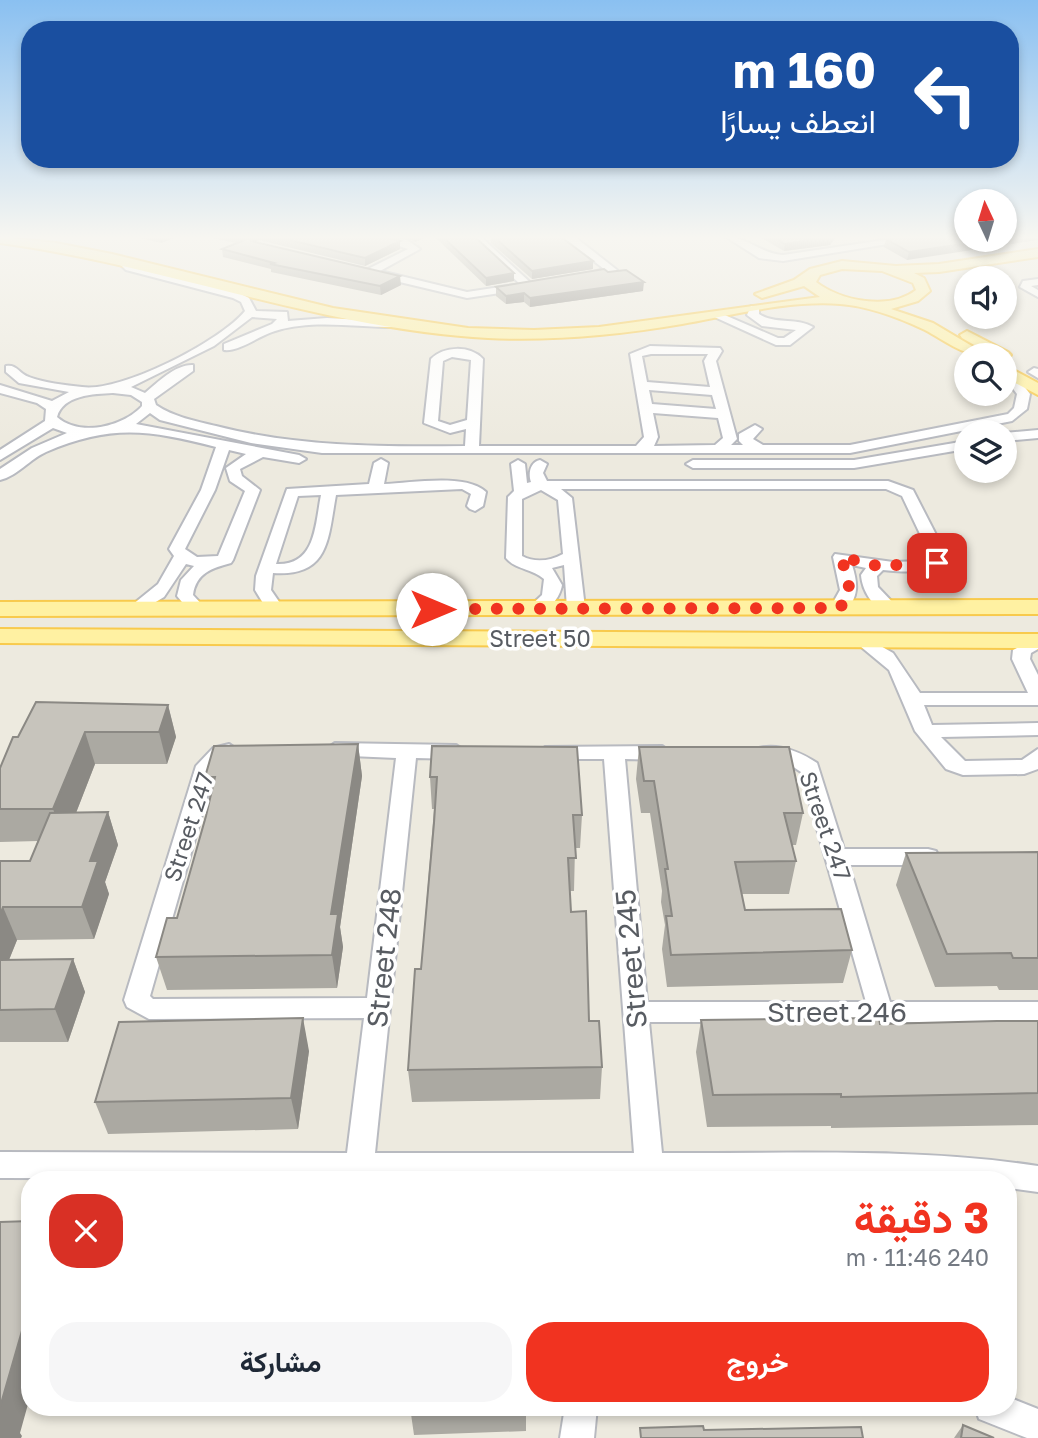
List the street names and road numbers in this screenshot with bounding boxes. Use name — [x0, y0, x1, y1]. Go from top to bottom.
street label: Street 50 — [489, 624, 591, 652]
street label: Street 247 — [157, 768, 219, 885]
street label: Street 247 — [794, 768, 858, 884]
street label: Street 248 — [360, 886, 407, 1029]
street label: Street 245 — [608, 888, 653, 1030]
street label: Street 246 — [767, 995, 907, 1028]

